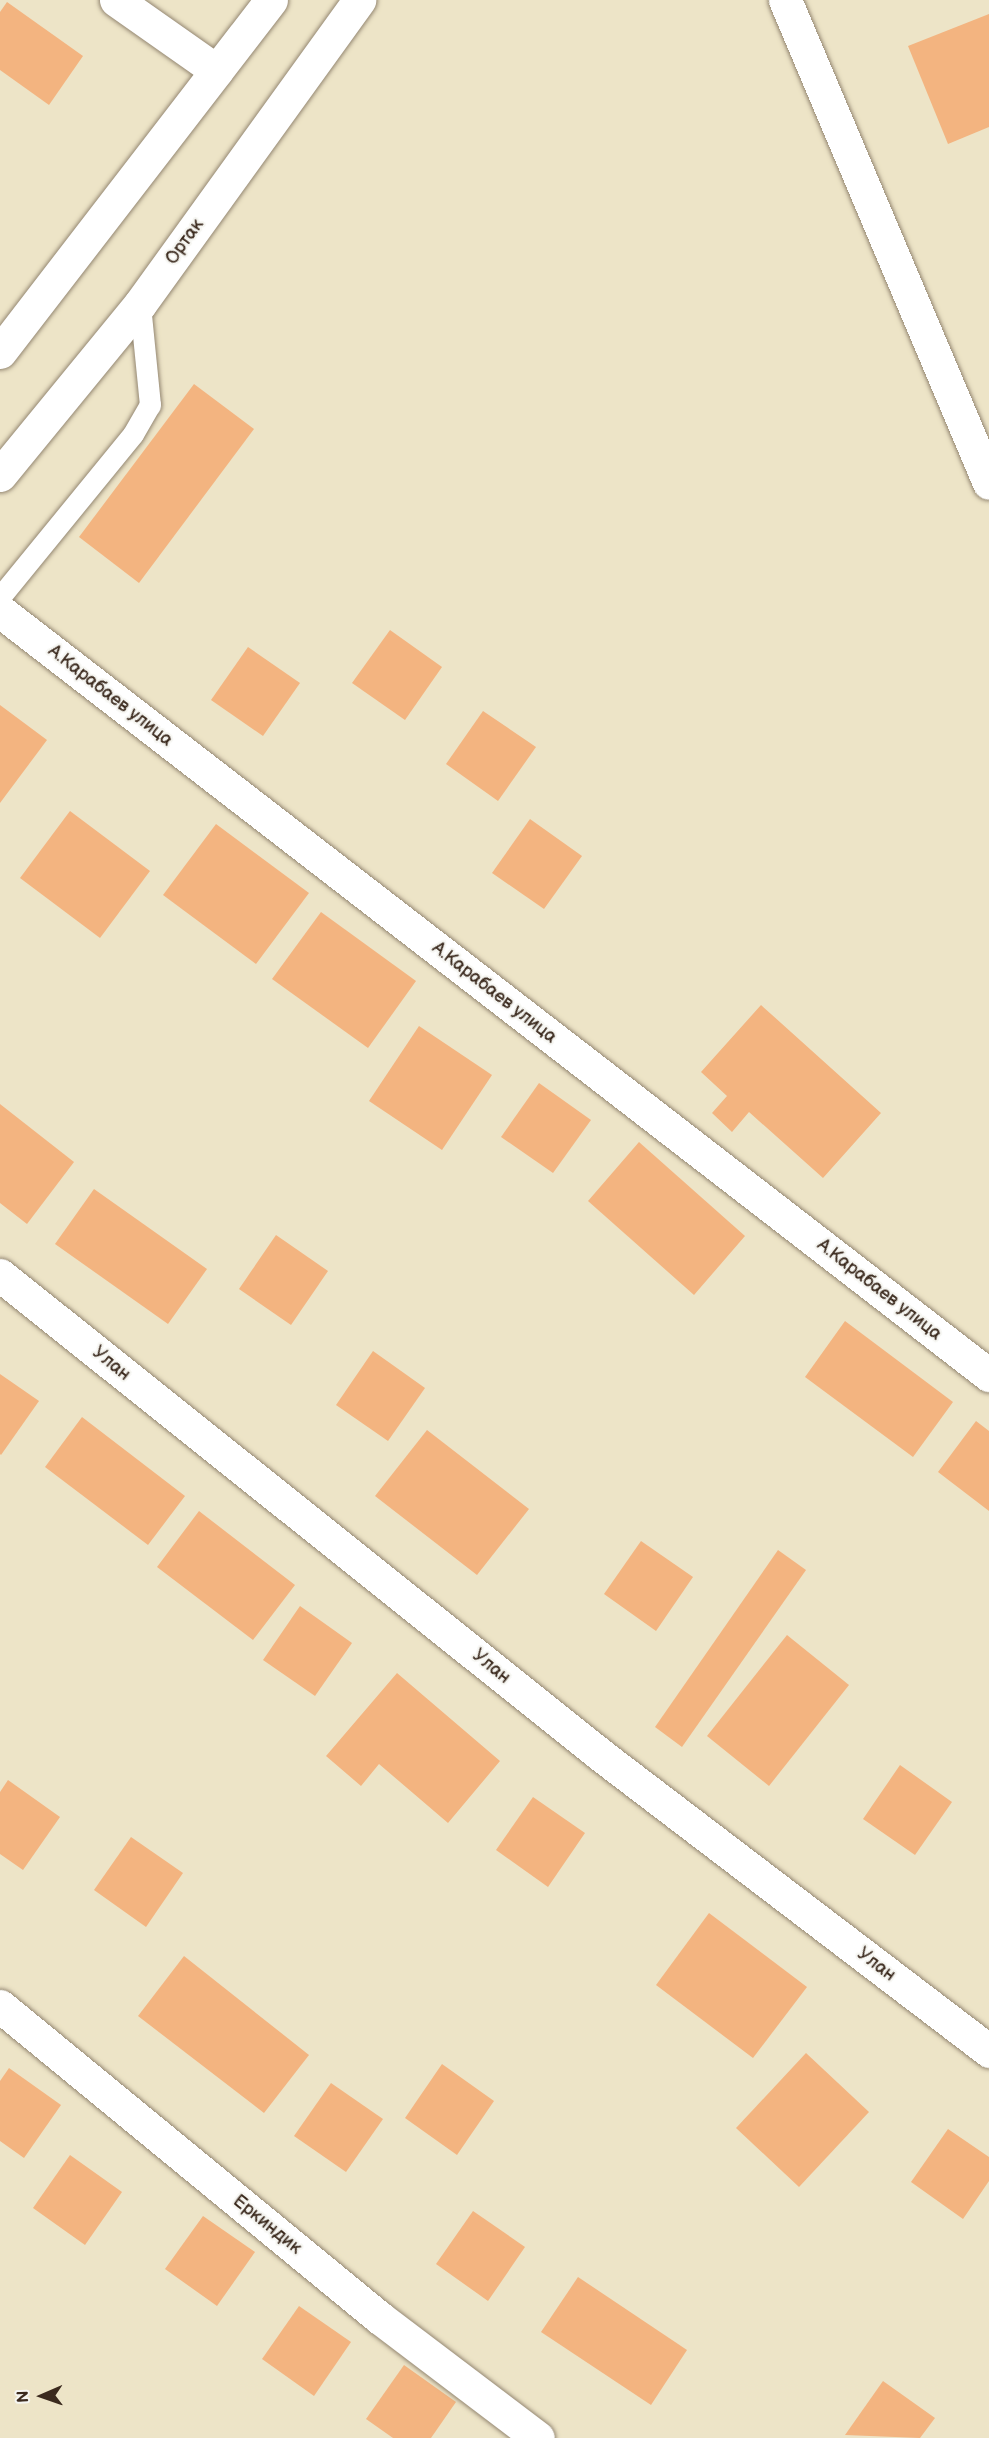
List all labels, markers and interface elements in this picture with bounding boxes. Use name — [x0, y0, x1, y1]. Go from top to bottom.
street label: Ортак — [161, 215, 209, 269]
street label: А.Карабаев улица — [43, 641, 177, 751]
street label: А.Карабаев улица — [427, 938, 561, 1048]
street label: А.Карабаев улица — [812, 1235, 946, 1345]
street label: Улан — [88, 1342, 134, 1386]
street label: Улан — [468, 1645, 514, 1689]
street label: Улан — [852, 1943, 900, 1987]
street label: Еркиндик — [228, 2191, 306, 2259]
north arrow — [12, 2366, 72, 2426]
text: N — [14, 2390, 33, 2403]

